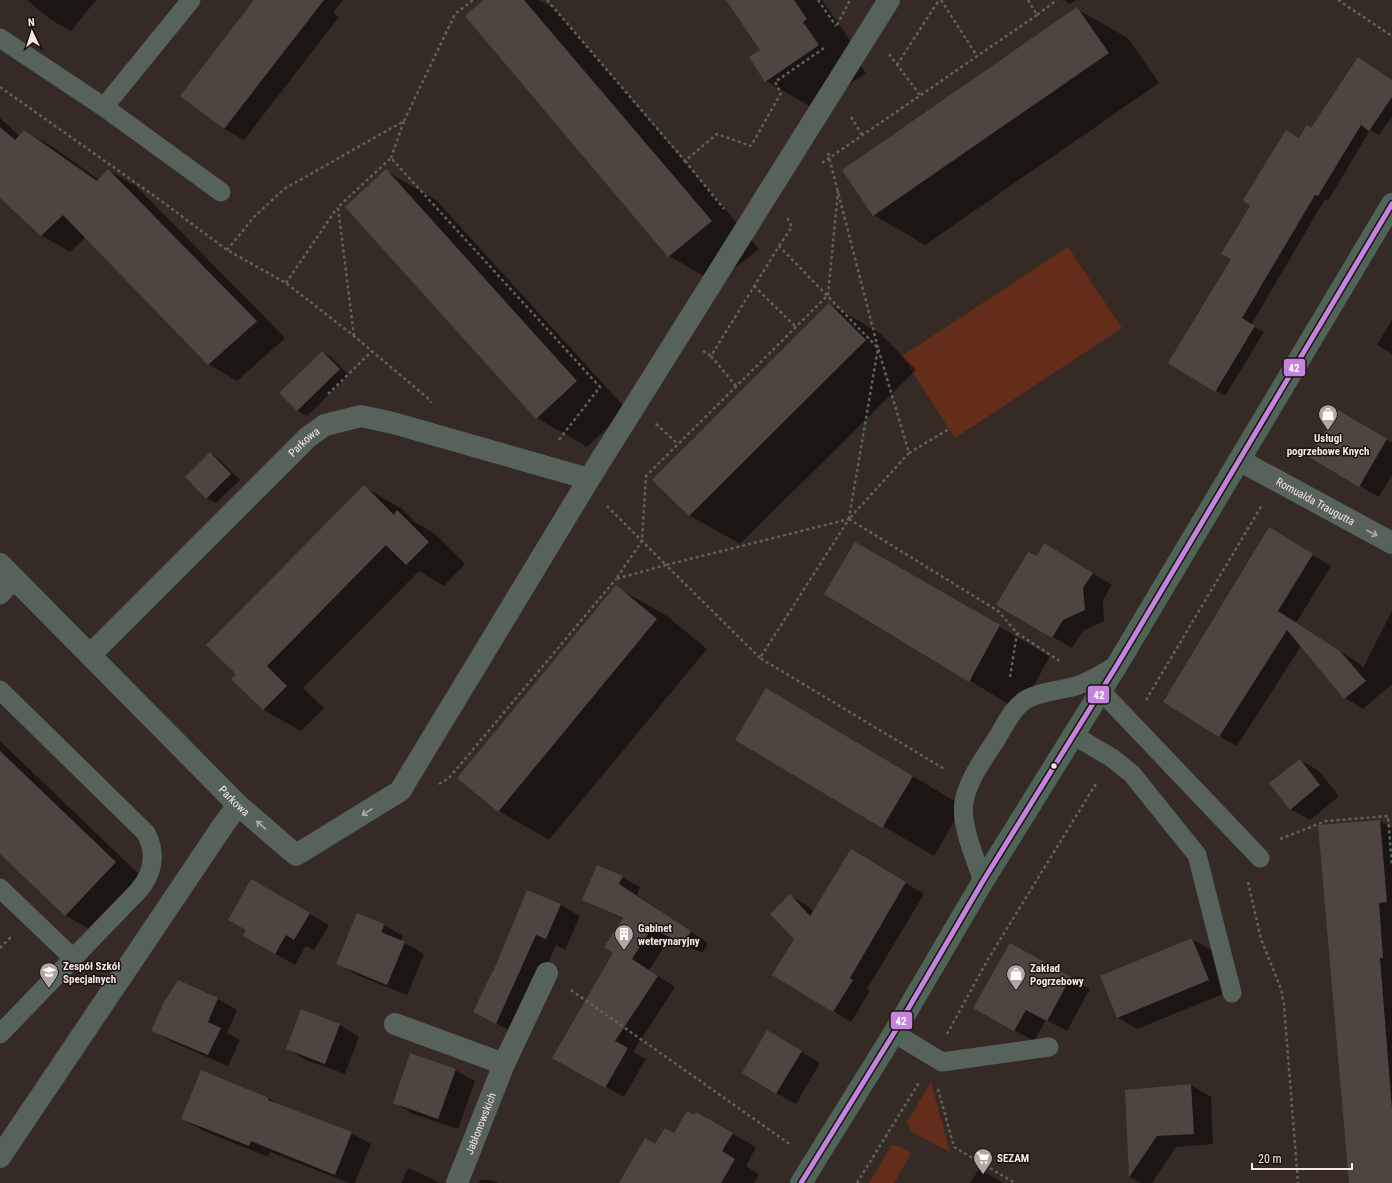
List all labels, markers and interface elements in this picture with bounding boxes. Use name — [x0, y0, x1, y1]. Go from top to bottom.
north arrow — [12, 12, 52, 52]
text: N — [28, 16, 35, 29]
line badge: 42 — [1283, 358, 1306, 377]
text: 42 — [1288, 362, 1300, 375]
shop icon: Usługi pogrzebowe Knych — [1317, 403, 1339, 431]
street label: Parkowa — [286, 424, 322, 459]
place label: Usługi pogrzebowe Knych — [1287, 432, 1369, 458]
street label: Romualda Traugutta — [1274, 475, 1357, 528]
one-way arrow — [1366, 529, 1378, 537]
line badge: 42 — [1087, 685, 1110, 704]
text: 42 — [1093, 689, 1105, 702]
unlabelled marker — [1049, 761, 1059, 771]
street label: Parkowa — [216, 783, 252, 818]
one-way arrow — [361, 808, 373, 816]
one-way arrow — [256, 820, 266, 829]
place label: Gabinet weterynaryjny — [638, 922, 700, 948]
building icon: Gabinet weterynaryjny — [613, 923, 635, 951]
place label: Zespół Szkół Specjalnych — [63, 960, 120, 986]
school or university icon: Zespół Szkół Specjalnych — [38, 961, 60, 989]
place label: Zakład Pogrzebowy — [1030, 962, 1084, 988]
shop icon: Zakład Pogrzebowy — [1005, 963, 1027, 991]
line badge: 42 — [890, 1011, 913, 1030]
text: 42 — [895, 1015, 907, 1028]
street label: Jabłonowskich — [462, 1091, 499, 1156]
scale bar — [1252, 1145, 1352, 1171]
supermarket icon: SEZAM — [972, 1147, 994, 1175]
place label: SEZAM — [997, 1152, 1029, 1165]
text: 20 m — [1258, 1152, 1282, 1166]

